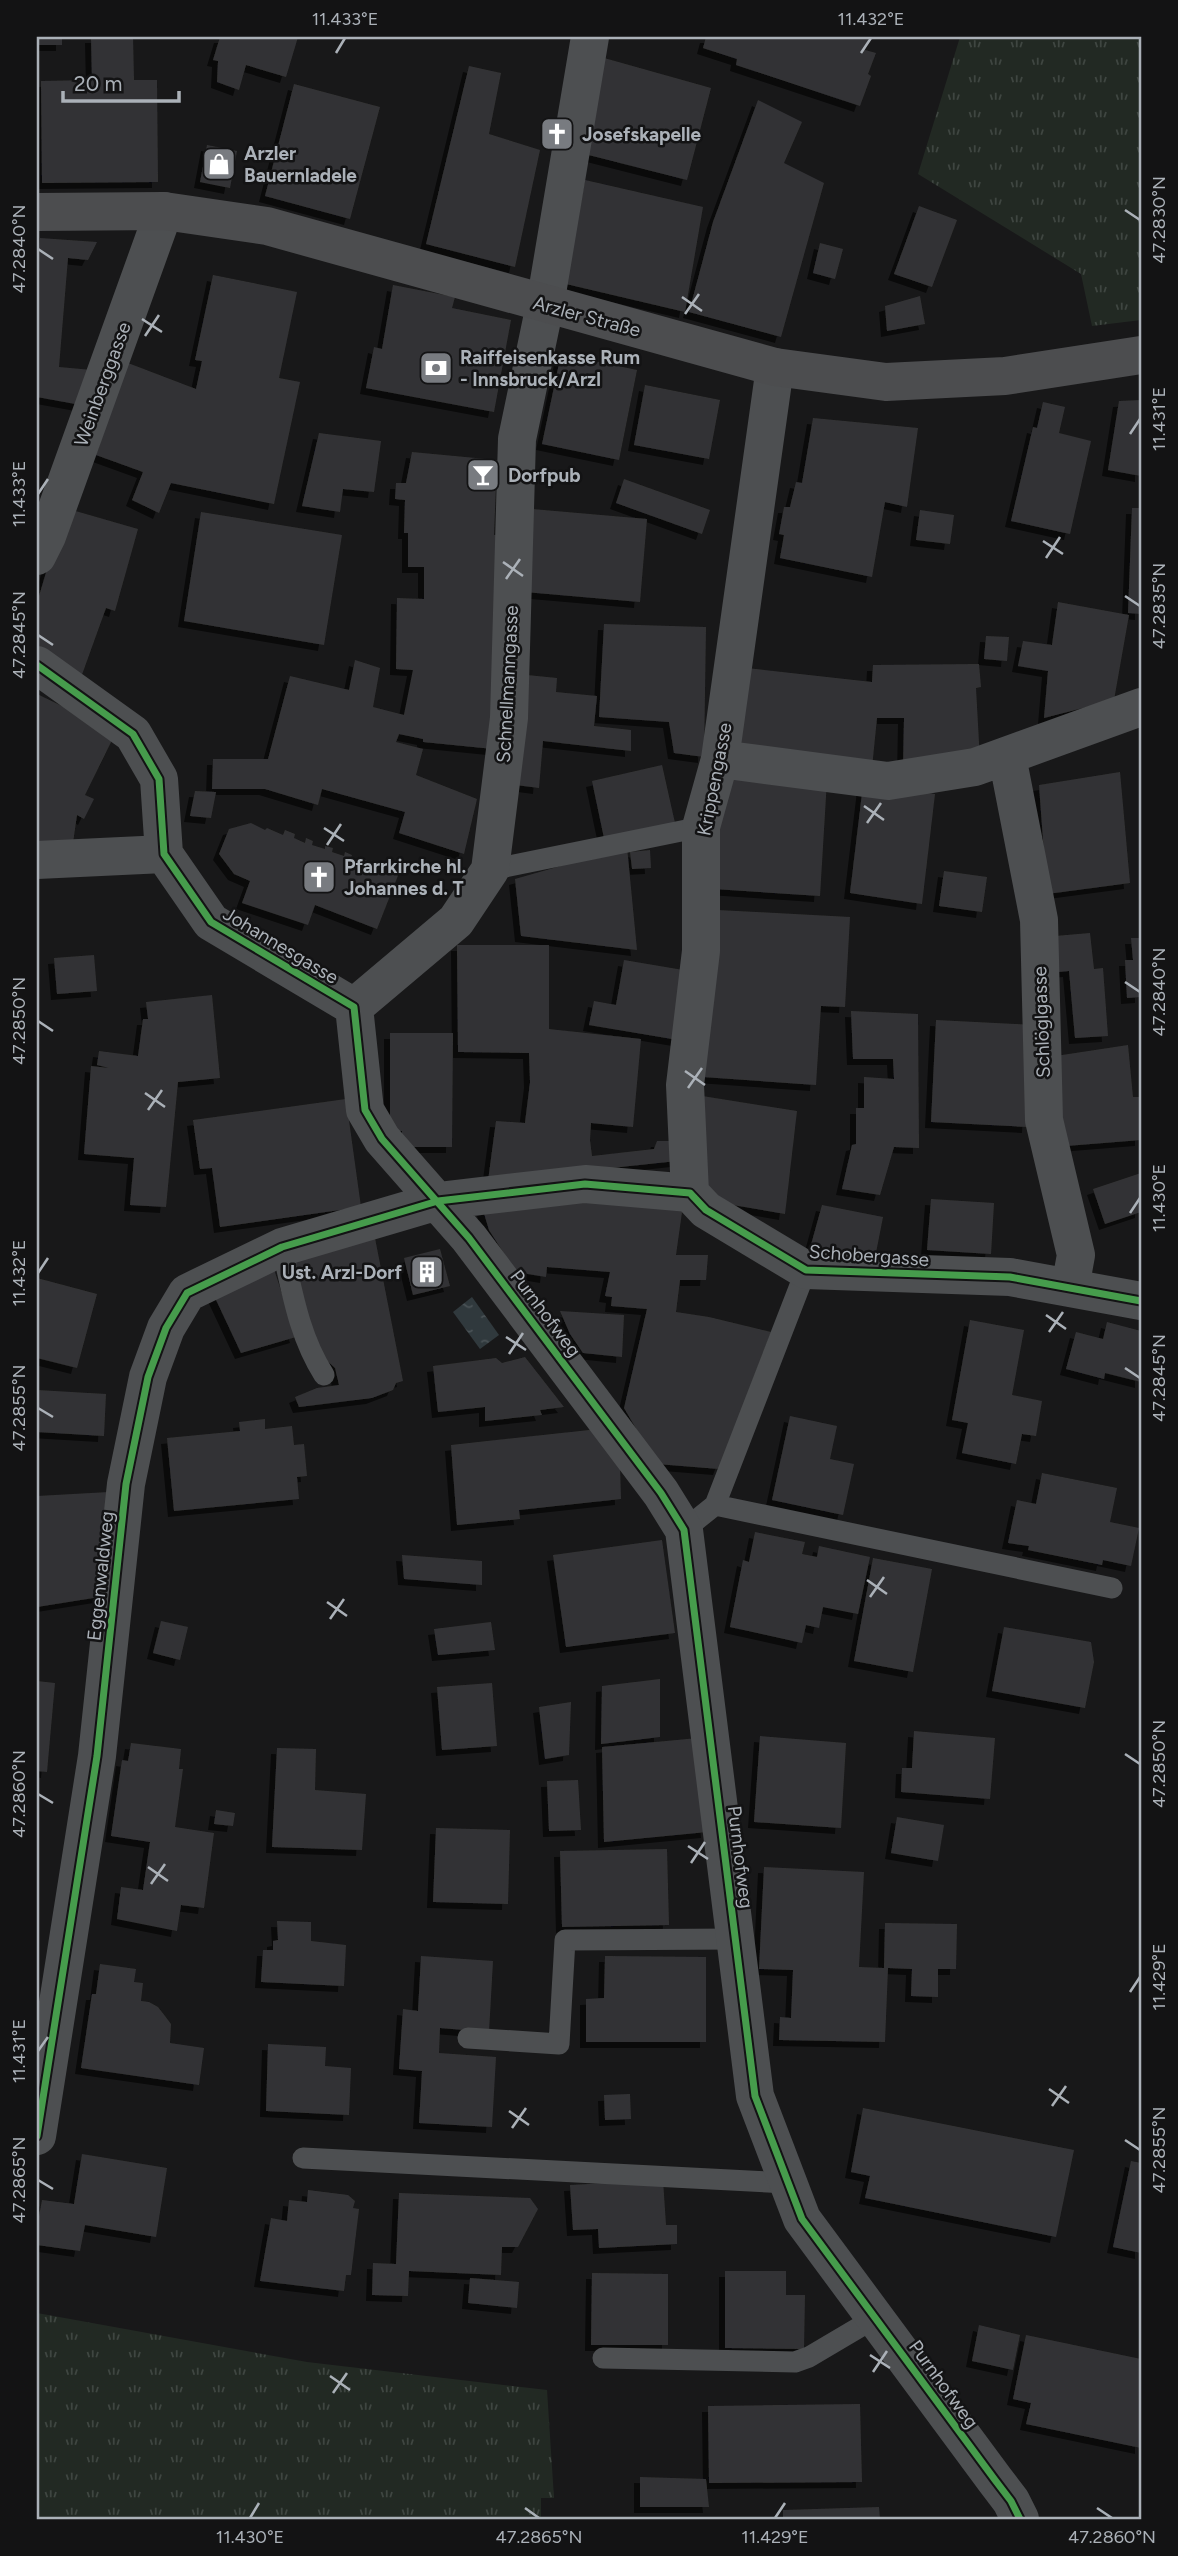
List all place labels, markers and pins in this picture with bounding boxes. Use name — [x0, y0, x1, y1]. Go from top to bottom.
church icon: Josefskapelle — [538, 115, 576, 153]
place label: Josefskapelle — [582, 123, 701, 146]
place label: Arzler Bauernladele — [244, 142, 357, 187]
shop icon: Arzler Bauernladele — [200, 145, 238, 183]
place label: Raiffeisenkasse Rum - Innsbruck/Arzl — [460, 346, 640, 391]
bank icon: Raiffeisenkasse Rum - Innsbruck/Arzl — [417, 349, 455, 387]
bar icon: Dorfpub — [464, 456, 502, 494]
place label: Dorfpub — [508, 464, 581, 487]
place label: Pfarrkirche hl. Johannes d. T — [344, 855, 466, 900]
church icon: Pfarrkirche hl. Johannes d. T — [300, 858, 338, 896]
building icon: Ust. Arzl-Dorf — [408, 1253, 446, 1291]
place label: Ust. Arzl-Dorf — [282, 1261, 403, 1284]

